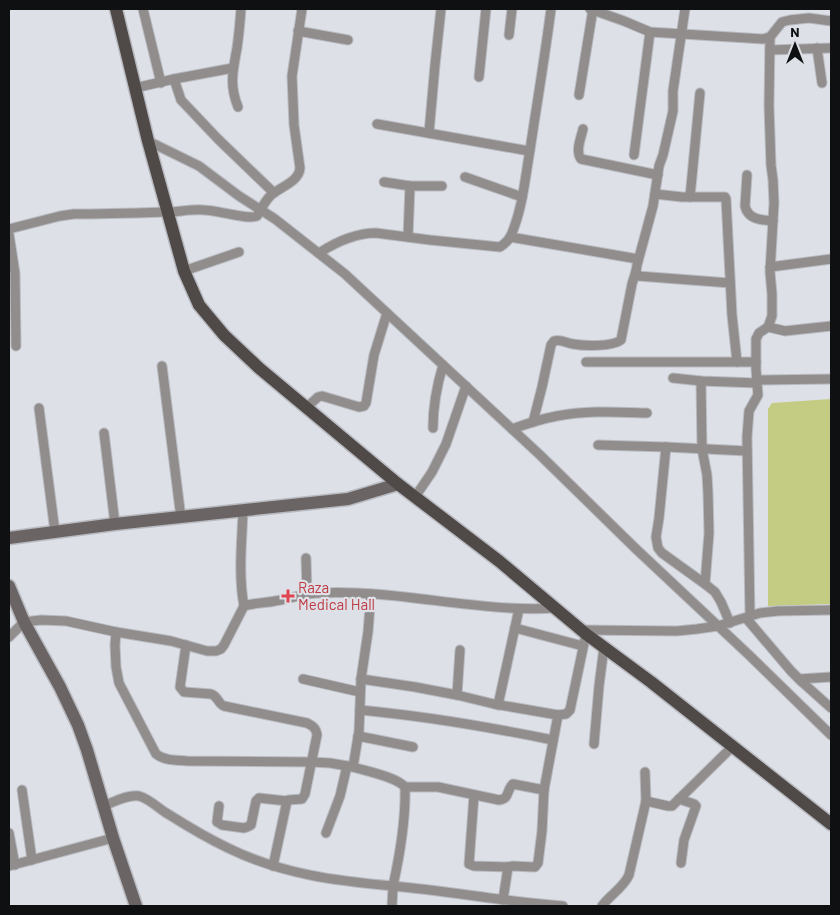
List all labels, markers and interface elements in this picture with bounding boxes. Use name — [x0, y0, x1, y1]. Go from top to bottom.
north arrow — [770, 20, 820, 70]
text: N — [790, 23, 800, 40]
place label: Raza Medical Hall — [298, 578, 375, 613]
marker: Raza Medical Hall — [282, 590, 294, 602]

